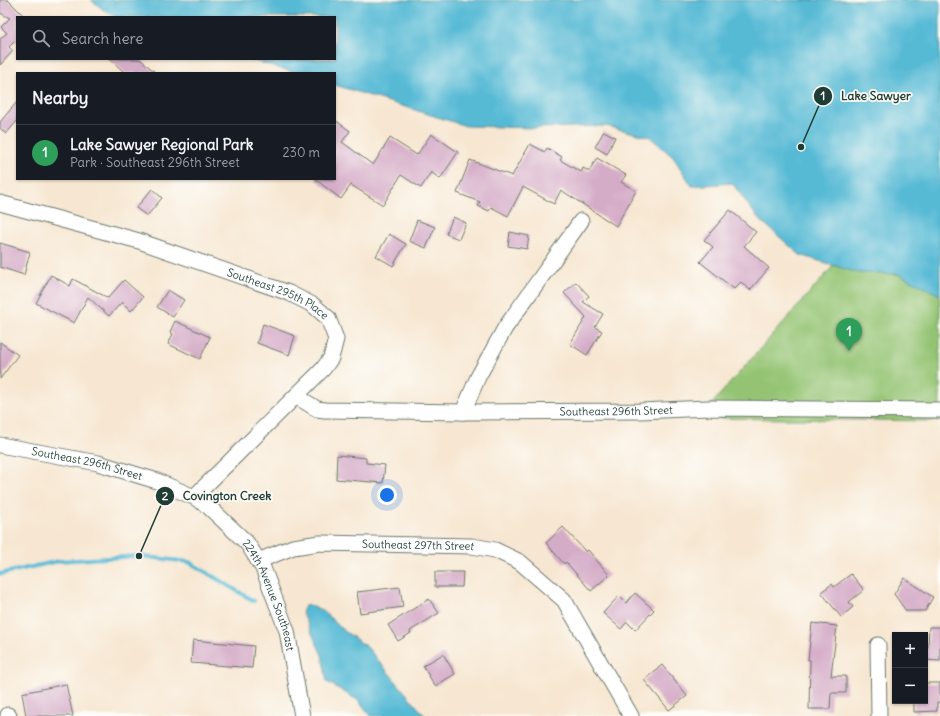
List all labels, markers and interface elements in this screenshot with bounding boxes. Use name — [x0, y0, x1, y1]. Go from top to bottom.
search box — [16, 16, 336, 60]
icon: search — [30, 27, 52, 49]
text: Search here — [62, 29, 143, 48]
callout: Lake Sawyer — [813, 84, 919, 108]
text: Nearby — [32, 87, 88, 109]
text: 1 — [821, 88, 825, 103]
text: Lake Sawyer — [841, 88, 911, 104]
text: Lake Sawyer Regional Park — [70, 135, 253, 154]
text: 1 — [42, 144, 48, 161]
text: 230 m — [282, 144, 320, 161]
text: Park · Southeast 296th Street — [70, 154, 240, 171]
street label: Southeast 295th Place — [225, 265, 332, 322]
pin: 1 — [836, 318, 862, 351]
street label: Southeast 296th Street — [560, 403, 673, 418]
street label: Southeast 296th Street — [31, 444, 144, 483]
callout: Covington Creek — [155, 484, 279, 508]
your location — [377, 485, 397, 505]
text: 2 — [162, 488, 169, 503]
text: Covington Creek — [183, 488, 271, 504]
street label: 224th Avenue Southeast — [240, 536, 297, 652]
street label: Southeast 297th Street — [362, 537, 476, 553]
map controls — [892, 632, 928, 704]
button: + — [892, 632, 928, 668]
button: − — [892, 668, 928, 704]

